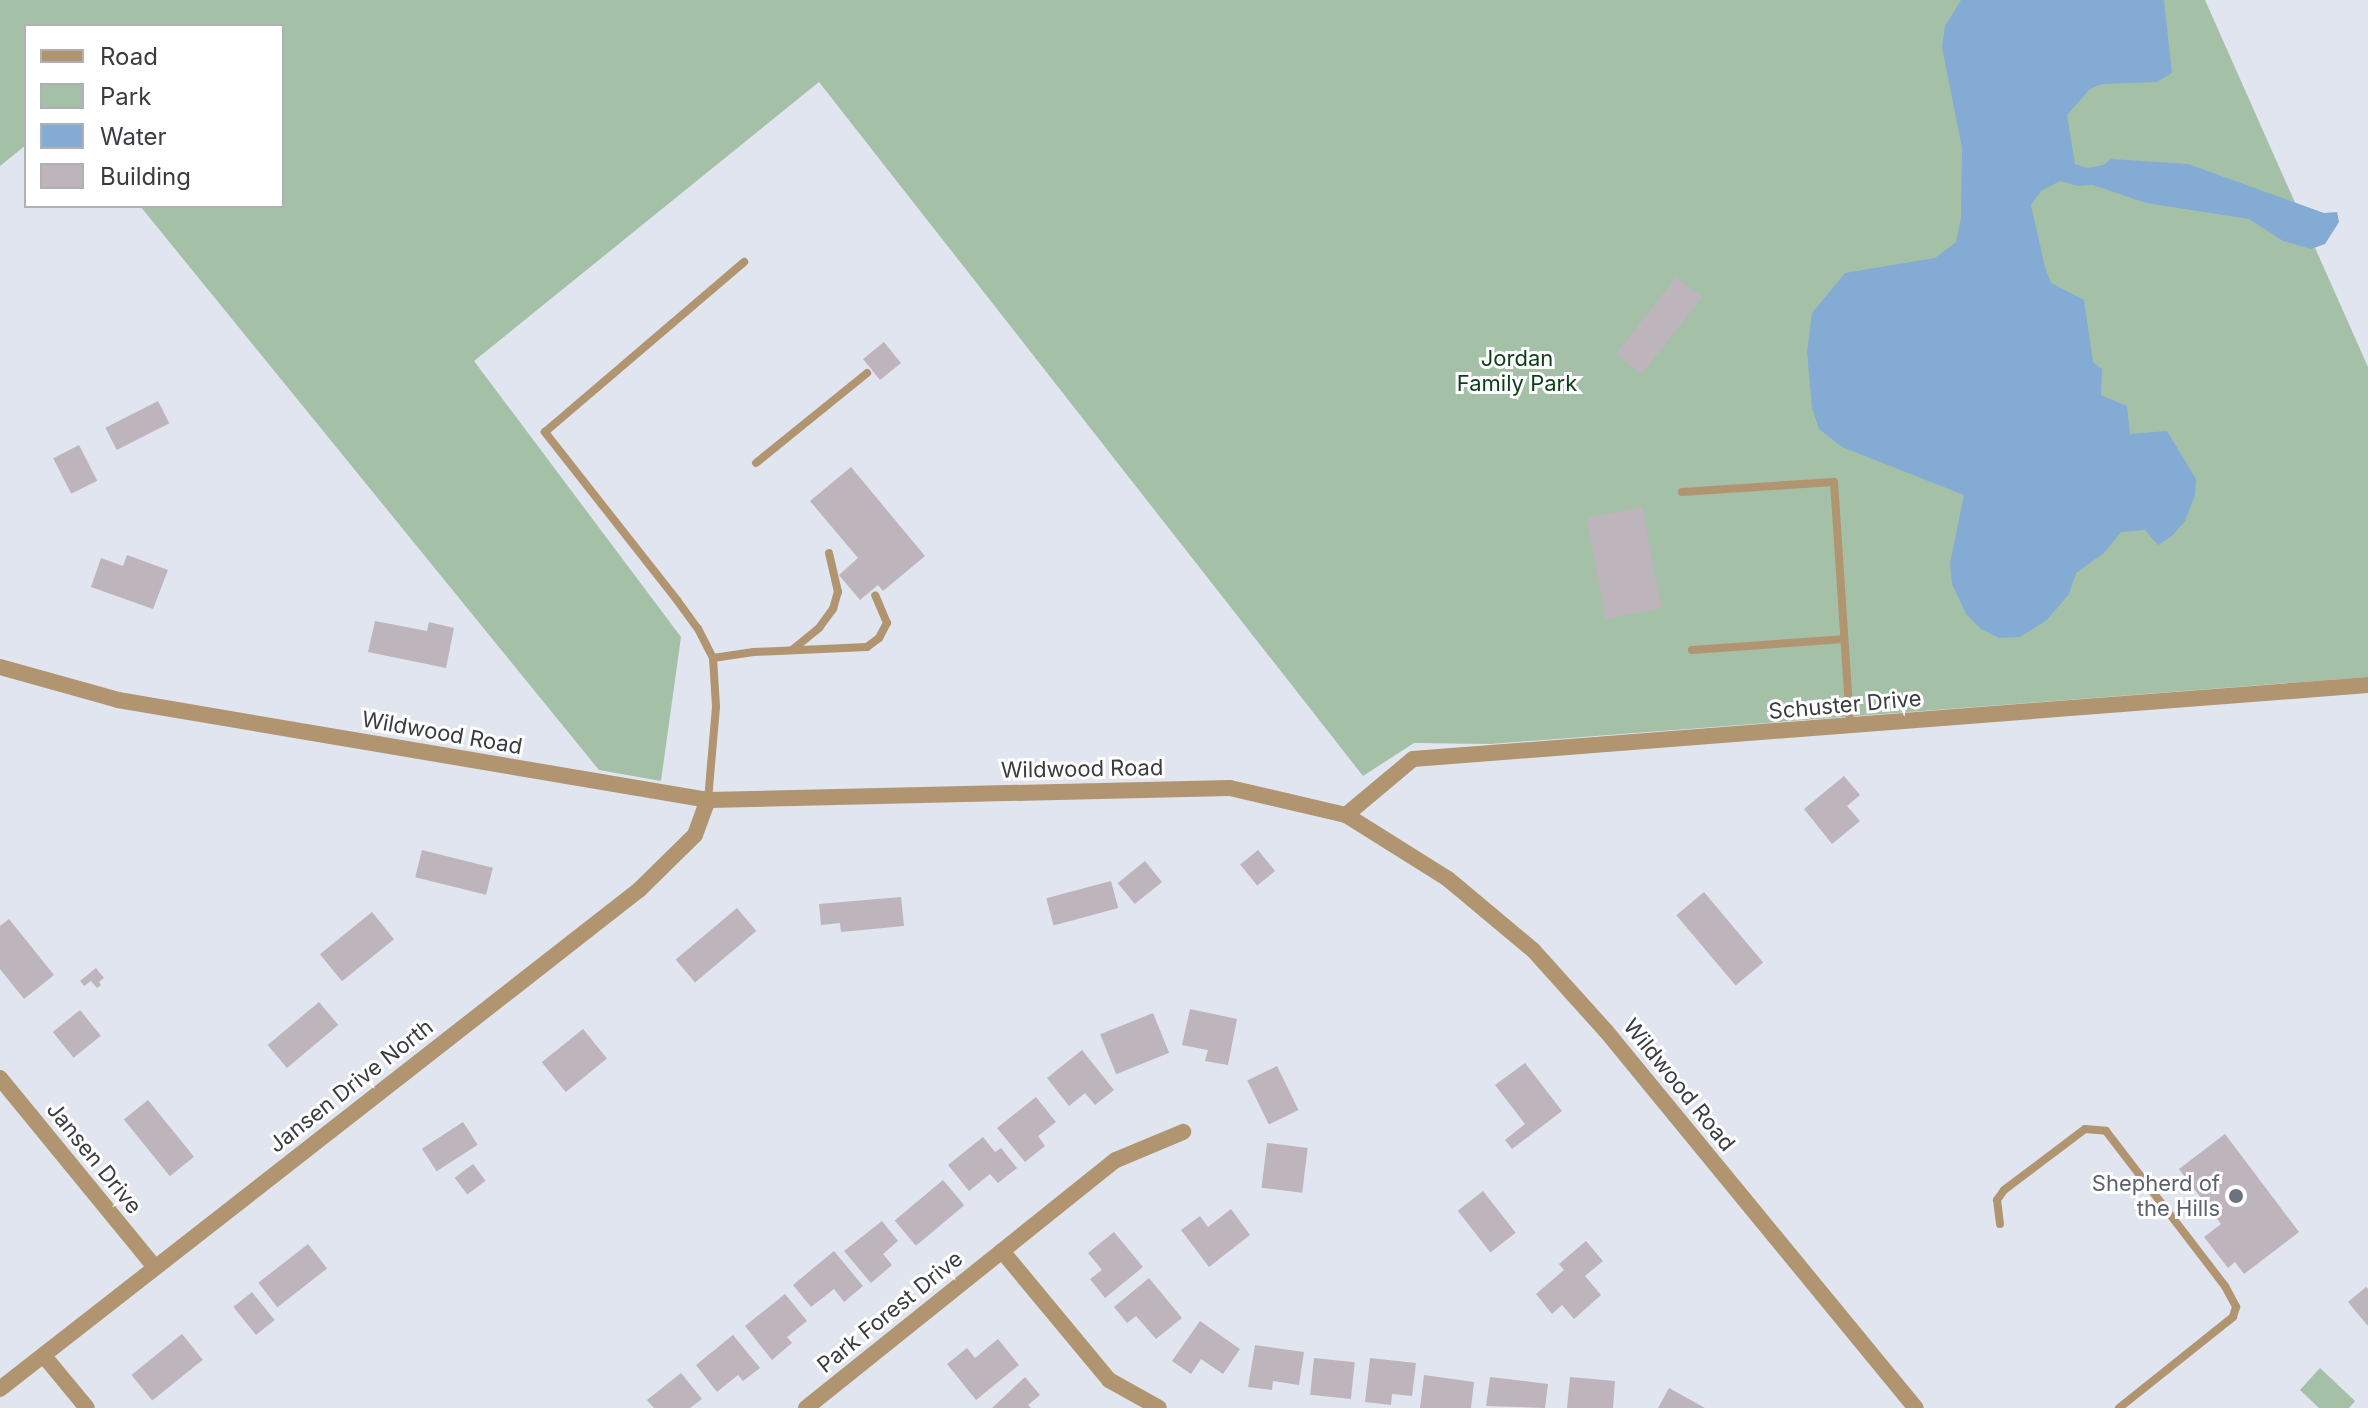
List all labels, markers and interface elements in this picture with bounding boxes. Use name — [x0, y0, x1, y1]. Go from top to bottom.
legend — [24, 24, 284, 208]
text: Road — [100, 42, 158, 71]
text: Park — [100, 82, 151, 111]
text: Water — [100, 122, 167, 151]
text: Building — [100, 162, 191, 191]
park label: Jordan Family Park — [1457, 345, 1577, 396]
street label: Schuster Drive — [1768, 685, 1922, 725]
street label: Wildwood Road — [360, 706, 524, 760]
street label: Wildwood Road — [1001, 754, 1163, 784]
street label: Jansen Drive North — [264, 1014, 438, 1158]
street label: Wildwood Road — [1618, 1014, 1740, 1156]
street label: Jansen Drive — [41, 1097, 147, 1219]
place label: Shepherd of the Hills — [2092, 1170, 2220, 1222]
marker: Shepherd of the Hills — [2227, 1187, 2245, 1205]
street label: Park Forest Drive — [812, 1245, 968, 1379]

